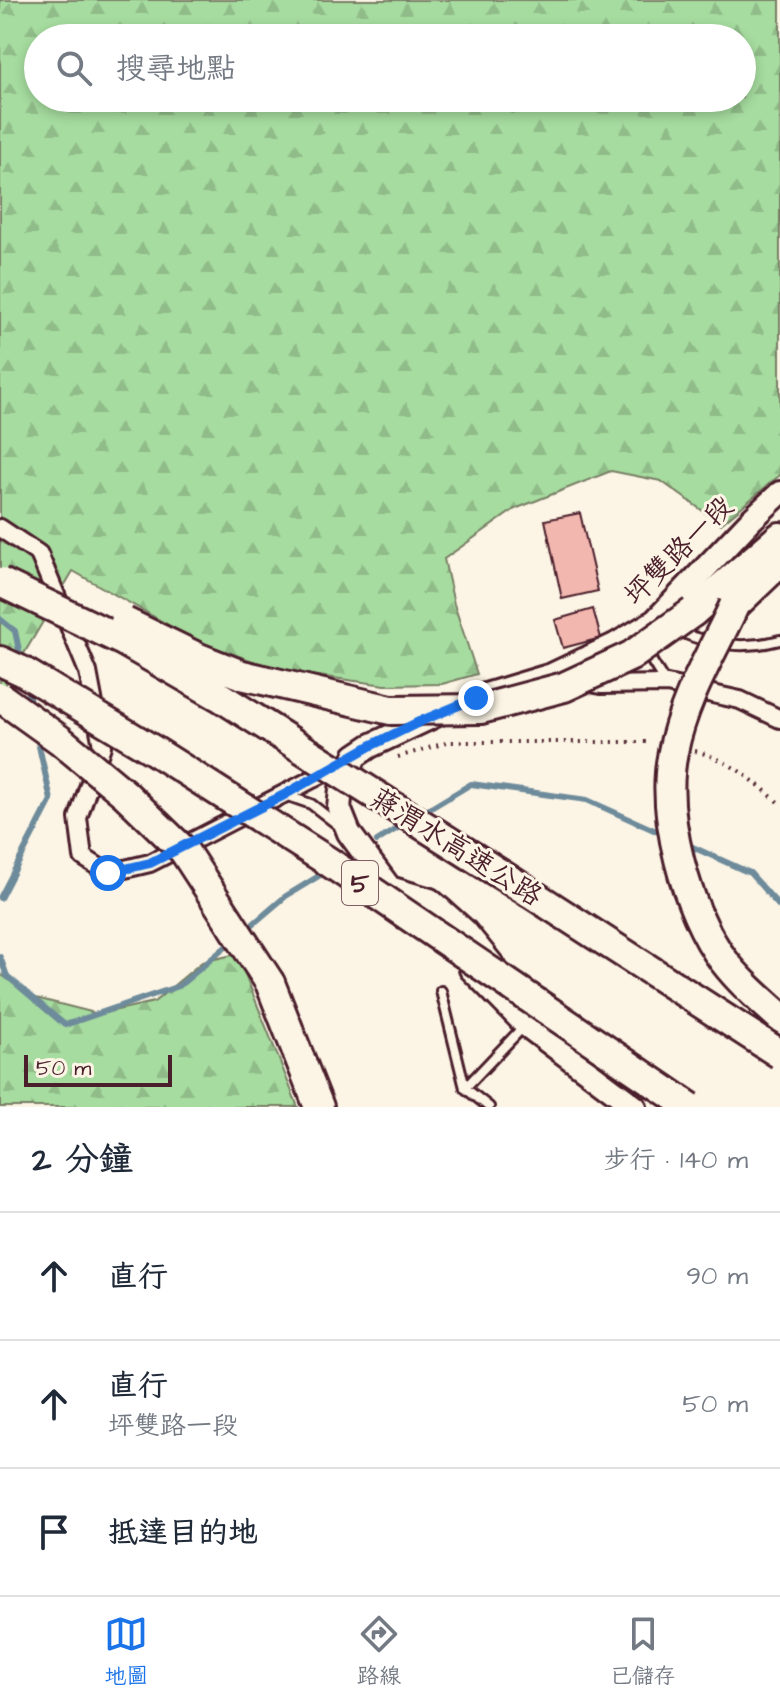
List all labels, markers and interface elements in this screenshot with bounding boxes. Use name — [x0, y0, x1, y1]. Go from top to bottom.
search box — [24, 24, 756, 112]
icon: search — [52, 46, 96, 90]
text: 搜尋地點 — [116, 48, 236, 90]
street label: 坪雙路一段 — [616, 488, 742, 614]
route end — [458, 680, 494, 716]
street label: 蔣渭水高速公路 — [363, 779, 550, 916]
route start — [90, 855, 126, 891]
road number: 5 — [342, 861, 378, 905]
scale bar — [24, 1051, 172, 1087]
text: 50 m — [36, 1053, 91, 1084]
text: 2 分鐘 — [32, 1136, 133, 1184]
text: 步行 · 140 m — [603, 1142, 748, 1178]
icon: ahead — [32, 1254, 76, 1298]
text: 直行 — [108, 1256, 168, 1298]
text: 90 m — [686, 1258, 748, 1294]
text: 直行 — [108, 1365, 168, 1407]
icon: ahead — [32, 1382, 76, 1426]
text: 50 m — [683, 1386, 748, 1422]
text: 坪雙路一段 — [108, 1408, 238, 1444]
icon: arrive — [32, 1510, 76, 1554]
text: 抵達目的地 — [108, 1512, 258, 1554]
tab: 地圖 — [104, 1612, 148, 1692]
tab: 路線 — [357, 1612, 401, 1692]
tab: 已儲存 — [610, 1612, 676, 1692]

